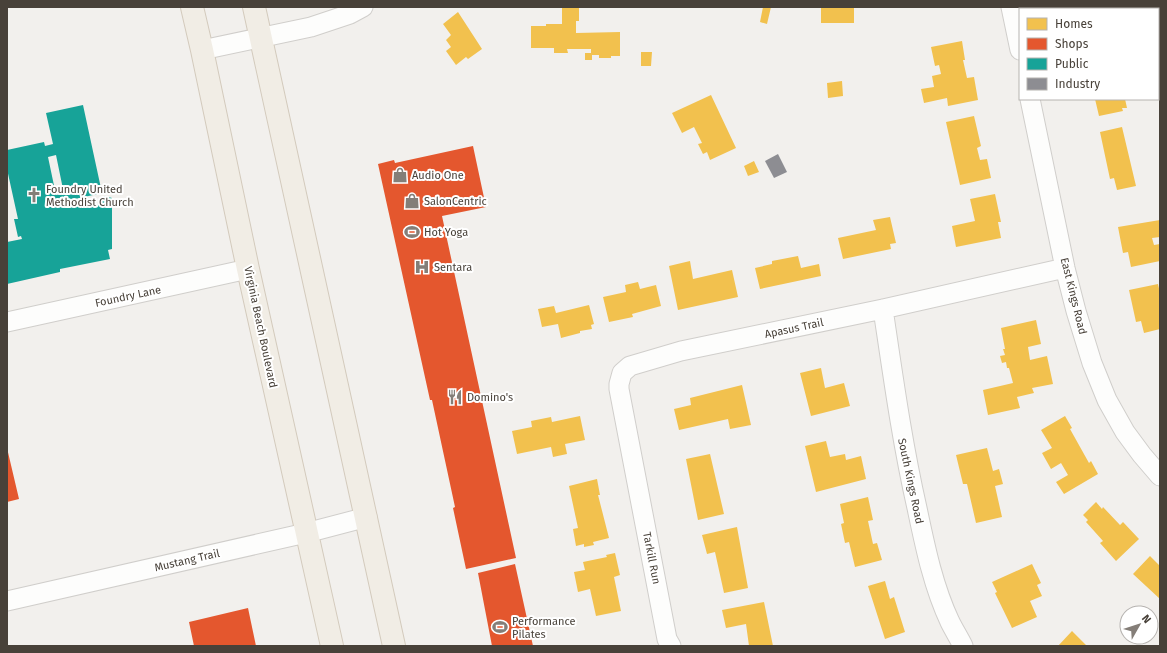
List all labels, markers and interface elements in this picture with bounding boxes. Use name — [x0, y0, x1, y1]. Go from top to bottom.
legend — [1019, 8, 1159, 100]
text: Homes — [1055, 17, 1093, 31]
text: Shops — [1055, 37, 1089, 51]
text: Public — [1055, 57, 1089, 71]
text: Industry — [1055, 77, 1100, 91]
shop icon: Audio One — [391, 166, 409, 184]
place label: Audio One — [412, 169, 464, 182]
place label: Foundry United Methodist Church — [46, 183, 134, 209]
church icon: Foundry United Methodist Church — [25, 186, 43, 204]
shop icon: SalonCentric — [403, 192, 421, 210]
place label: SalonCentric — [424, 195, 487, 208]
sports icon: Hot Yoga — [403, 223, 421, 241]
place label: Hot Yoga — [424, 226, 468, 239]
street label: East Kings Road — [1058, 256, 1089, 336]
hospital icon: Sentara — [413, 258, 431, 276]
place label: Sentara — [434, 261, 472, 274]
street label: Virginia Beach Boulevard — [241, 265, 280, 389]
street label: Foundry Lane — [94, 283, 162, 310]
street label: Apasus Trail — [764, 316, 825, 341]
restaurant icon: Domino's — [446, 388, 464, 406]
place label: Domino's — [467, 391, 513, 404]
street label: South Kings Road — [895, 437, 926, 525]
street label: Tarkill Run — [640, 531, 663, 585]
street label: Mustang Trail — [153, 547, 221, 574]
north arrow — [1119, 605, 1159, 645]
text: N — [1139, 612, 1154, 626]
place label: Performance Pilates — [512, 615, 575, 641]
sports icon: Performance Pilates — [491, 618, 509, 636]

